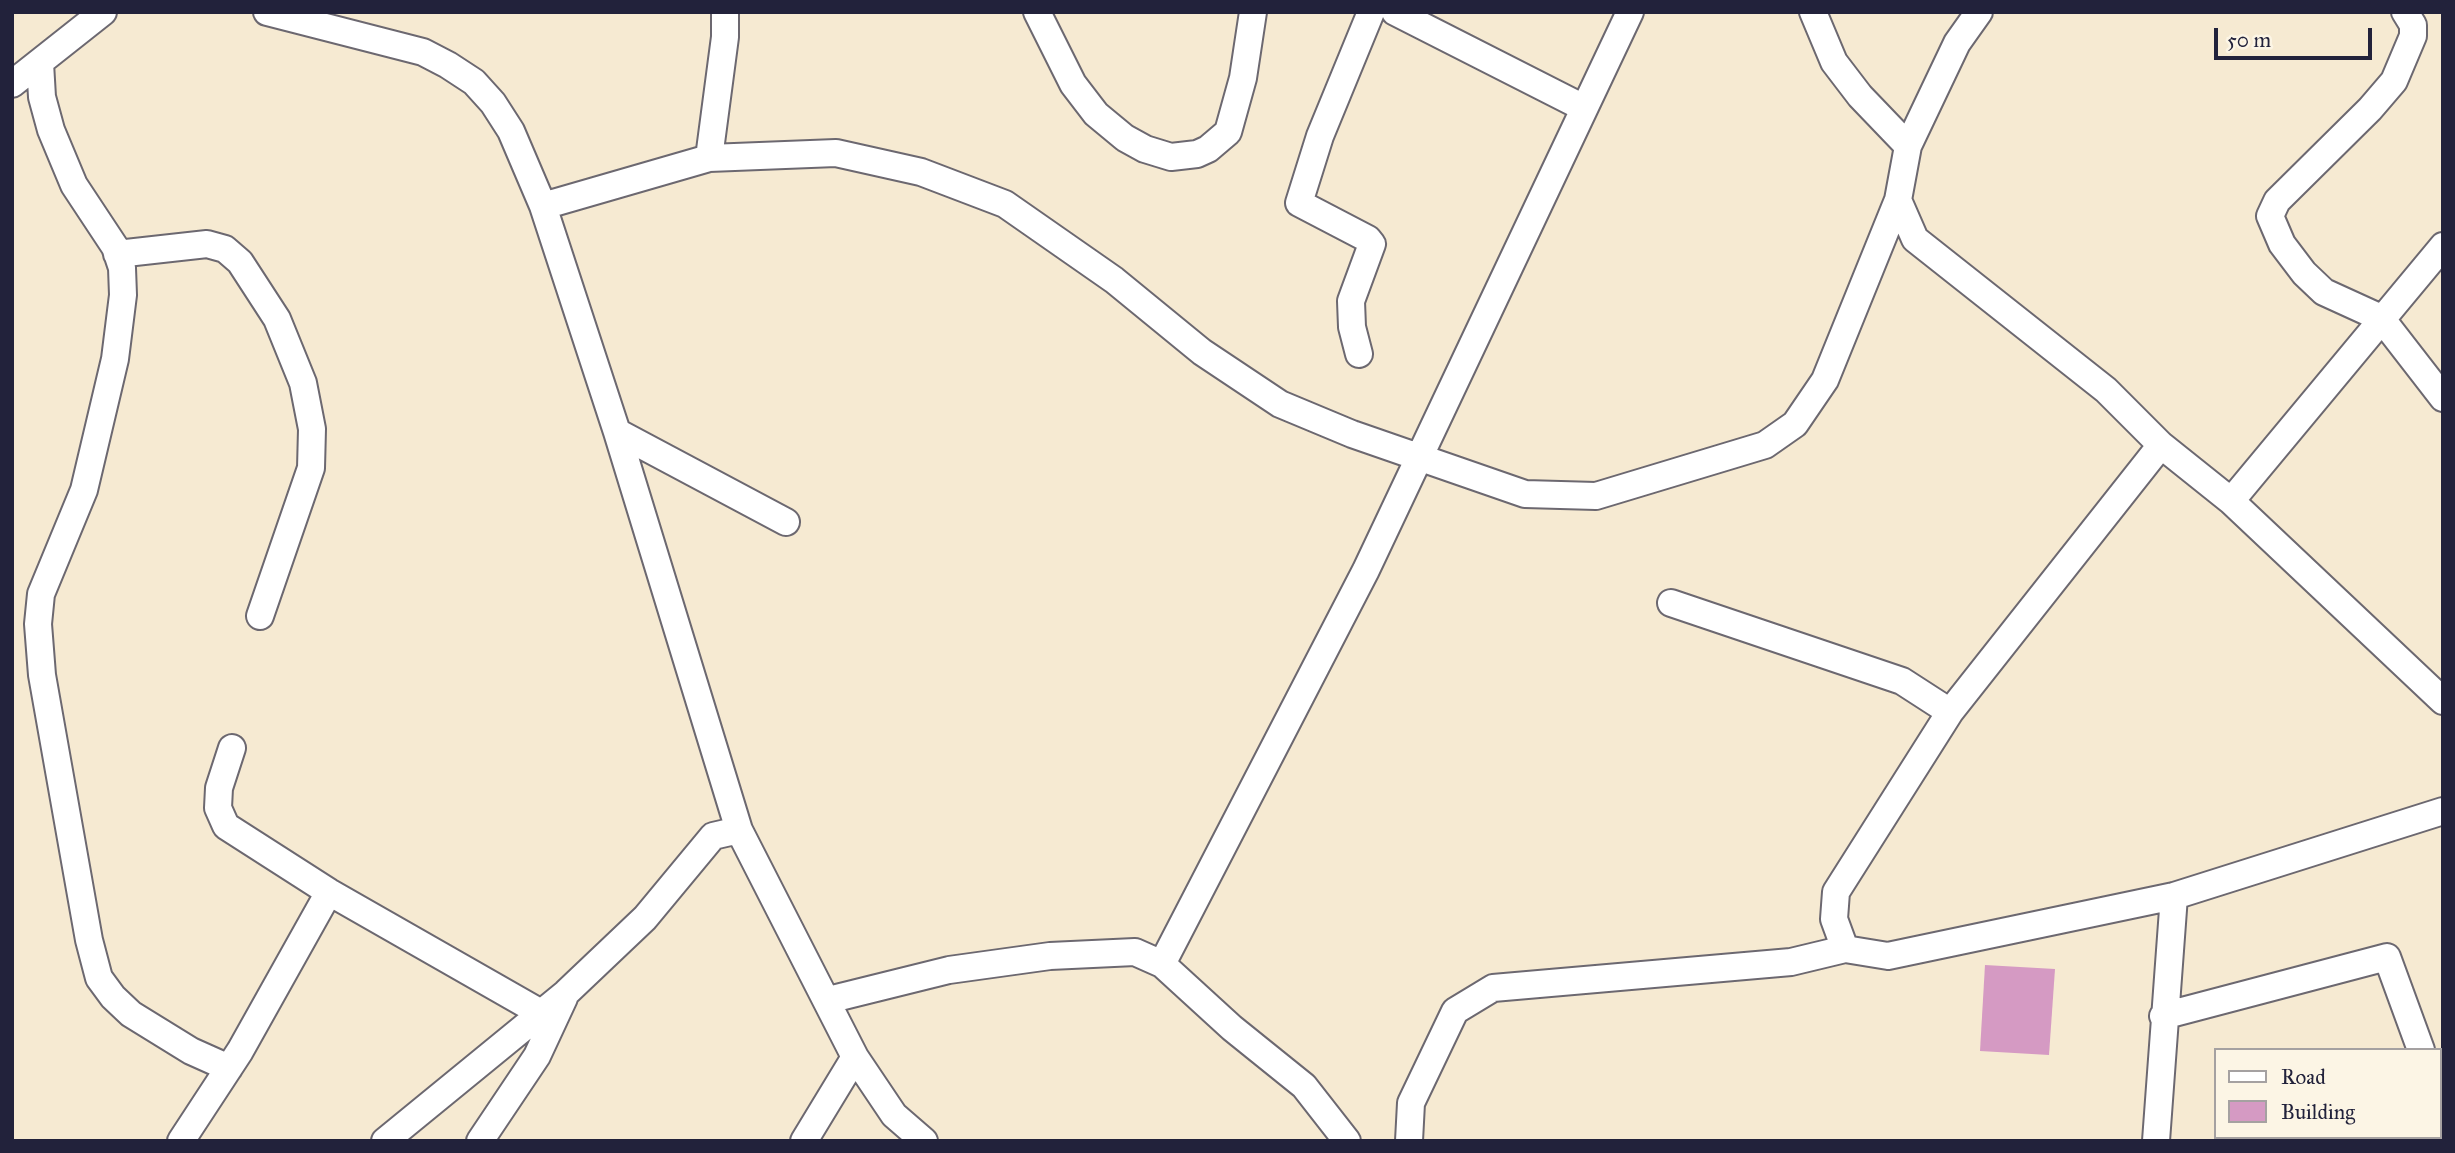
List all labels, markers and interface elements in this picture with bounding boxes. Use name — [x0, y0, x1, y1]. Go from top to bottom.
scale bar — [2217, 14, 2374, 58]
text: 50 m — [2227, 27, 2271, 53]
legend — [2214, 1048, 2441, 1139]
text: Road — [2281, 1064, 2326, 1090]
text: Building — [2281, 1099, 2355, 1125]

